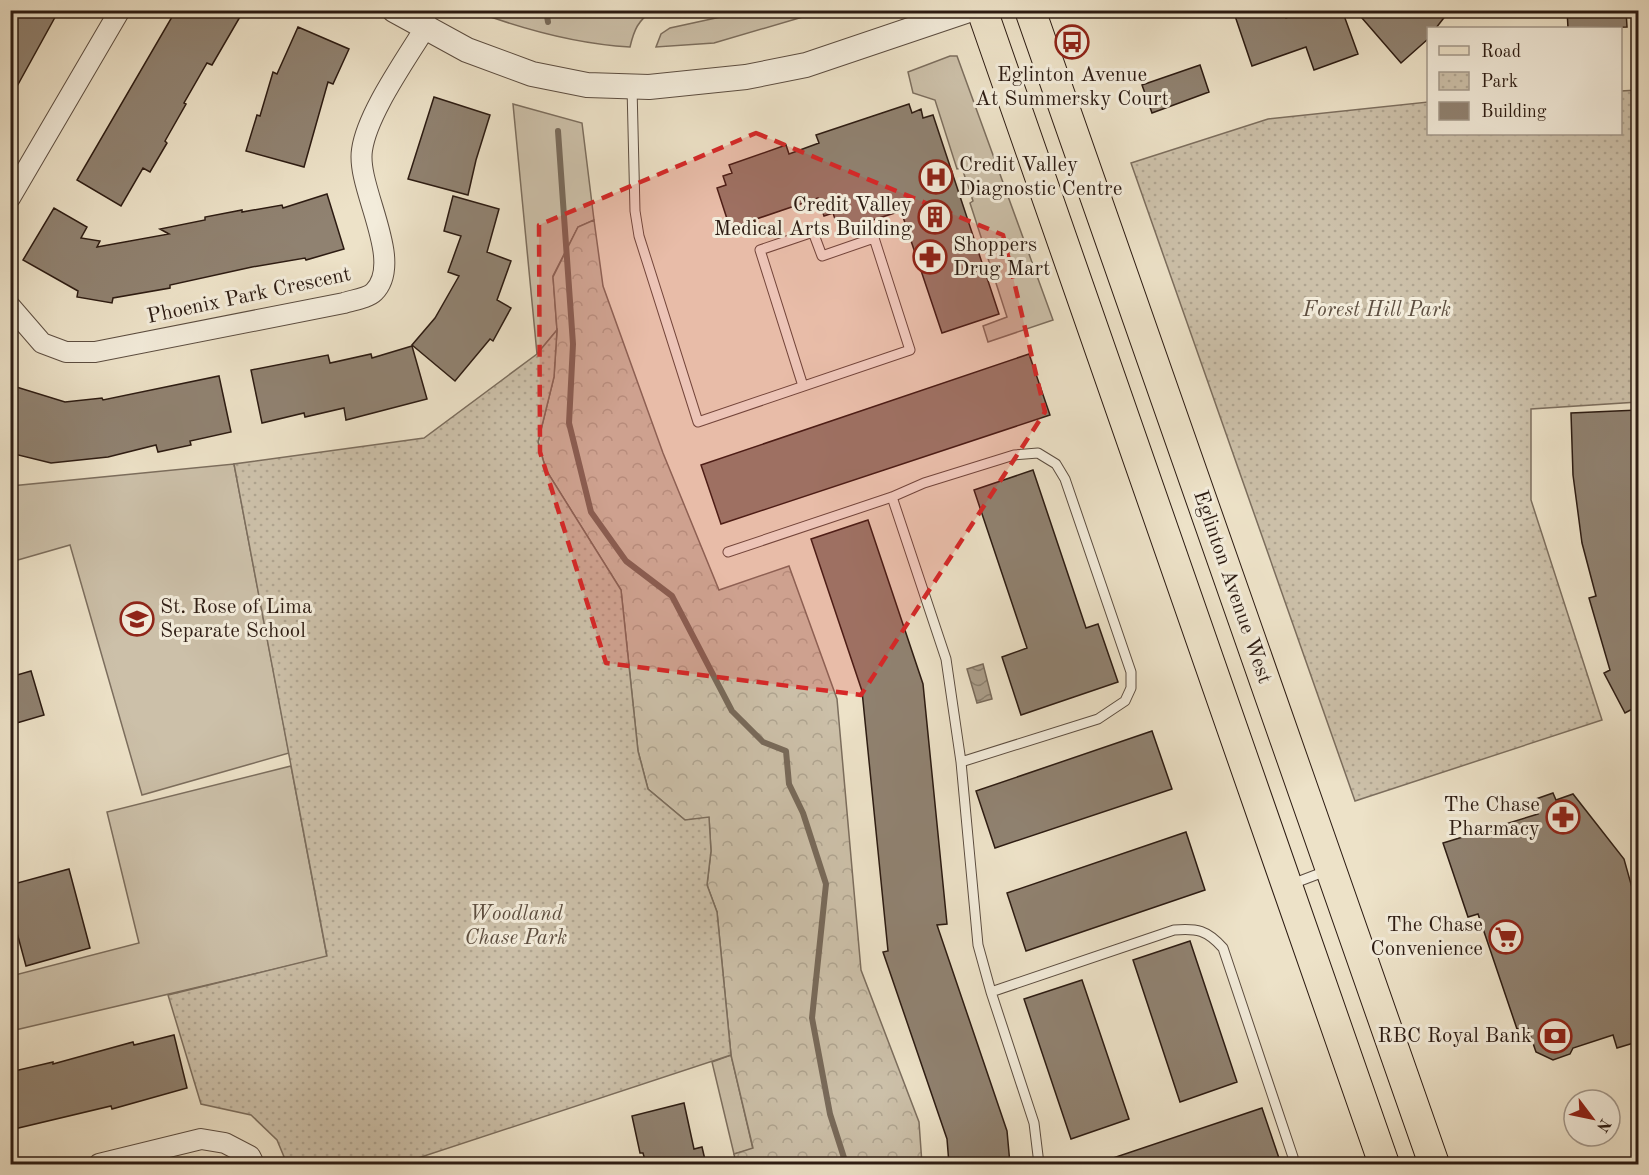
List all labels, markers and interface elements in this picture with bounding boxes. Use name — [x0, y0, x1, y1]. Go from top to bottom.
bus stop icon: Eglinton Avenue At Summersky Court — [1054, 24, 1090, 60]
legend — [1427, 27, 1622, 135]
text: Road — [1481, 43, 1521, 61]
place label: Eglinton Avenue At Summersky Court — [975, 65, 1169, 110]
text: Park — [1481, 73, 1518, 91]
text: Building — [1481, 103, 1547, 121]
place label: Credit Valley Diagnostic Centre — [959, 155, 1122, 200]
hospital icon: Credit Valley Diagnostic Centre — [918, 159, 954, 195]
place label: Credit Valley Medical Arts Building — [714, 195, 913, 240]
building icon: Credit Valley Medical Arts Building — [917, 199, 953, 235]
place label: Shoppers Drug Mart — [953, 235, 1050, 280]
pharmacy icon: Shoppers Drug Mart — [912, 239, 948, 275]
street label: Phoenix Park Crescent — [145, 264, 353, 328]
park label: Forest Hill Park — [1302, 300, 1451, 321]
street label: Eglinton Avenue West — [1189, 488, 1275, 686]
place label: St. Rose of Lima Separate School — [160, 597, 312, 642]
school or university icon: St. Rose of Lima Separate School — [119, 601, 155, 637]
place label: The Chase Pharmacy — [1443, 795, 1540, 840]
pharmacy icon: The Chase Pharmacy — [1545, 799, 1581, 835]
park label: Woodland Chase Park — [465, 904, 567, 949]
place label: The Chase Convenience — [1371, 915, 1483, 960]
supermarket icon: The Chase Convenience — [1488, 919, 1524, 955]
bank icon: RBC Royal Bank — [1537, 1018, 1573, 1054]
place label: RBC Royal Bank — [1378, 1026, 1532, 1047]
north arrow — [1562, 1088, 1622, 1148]
text: N — [1593, 1115, 1613, 1135]

